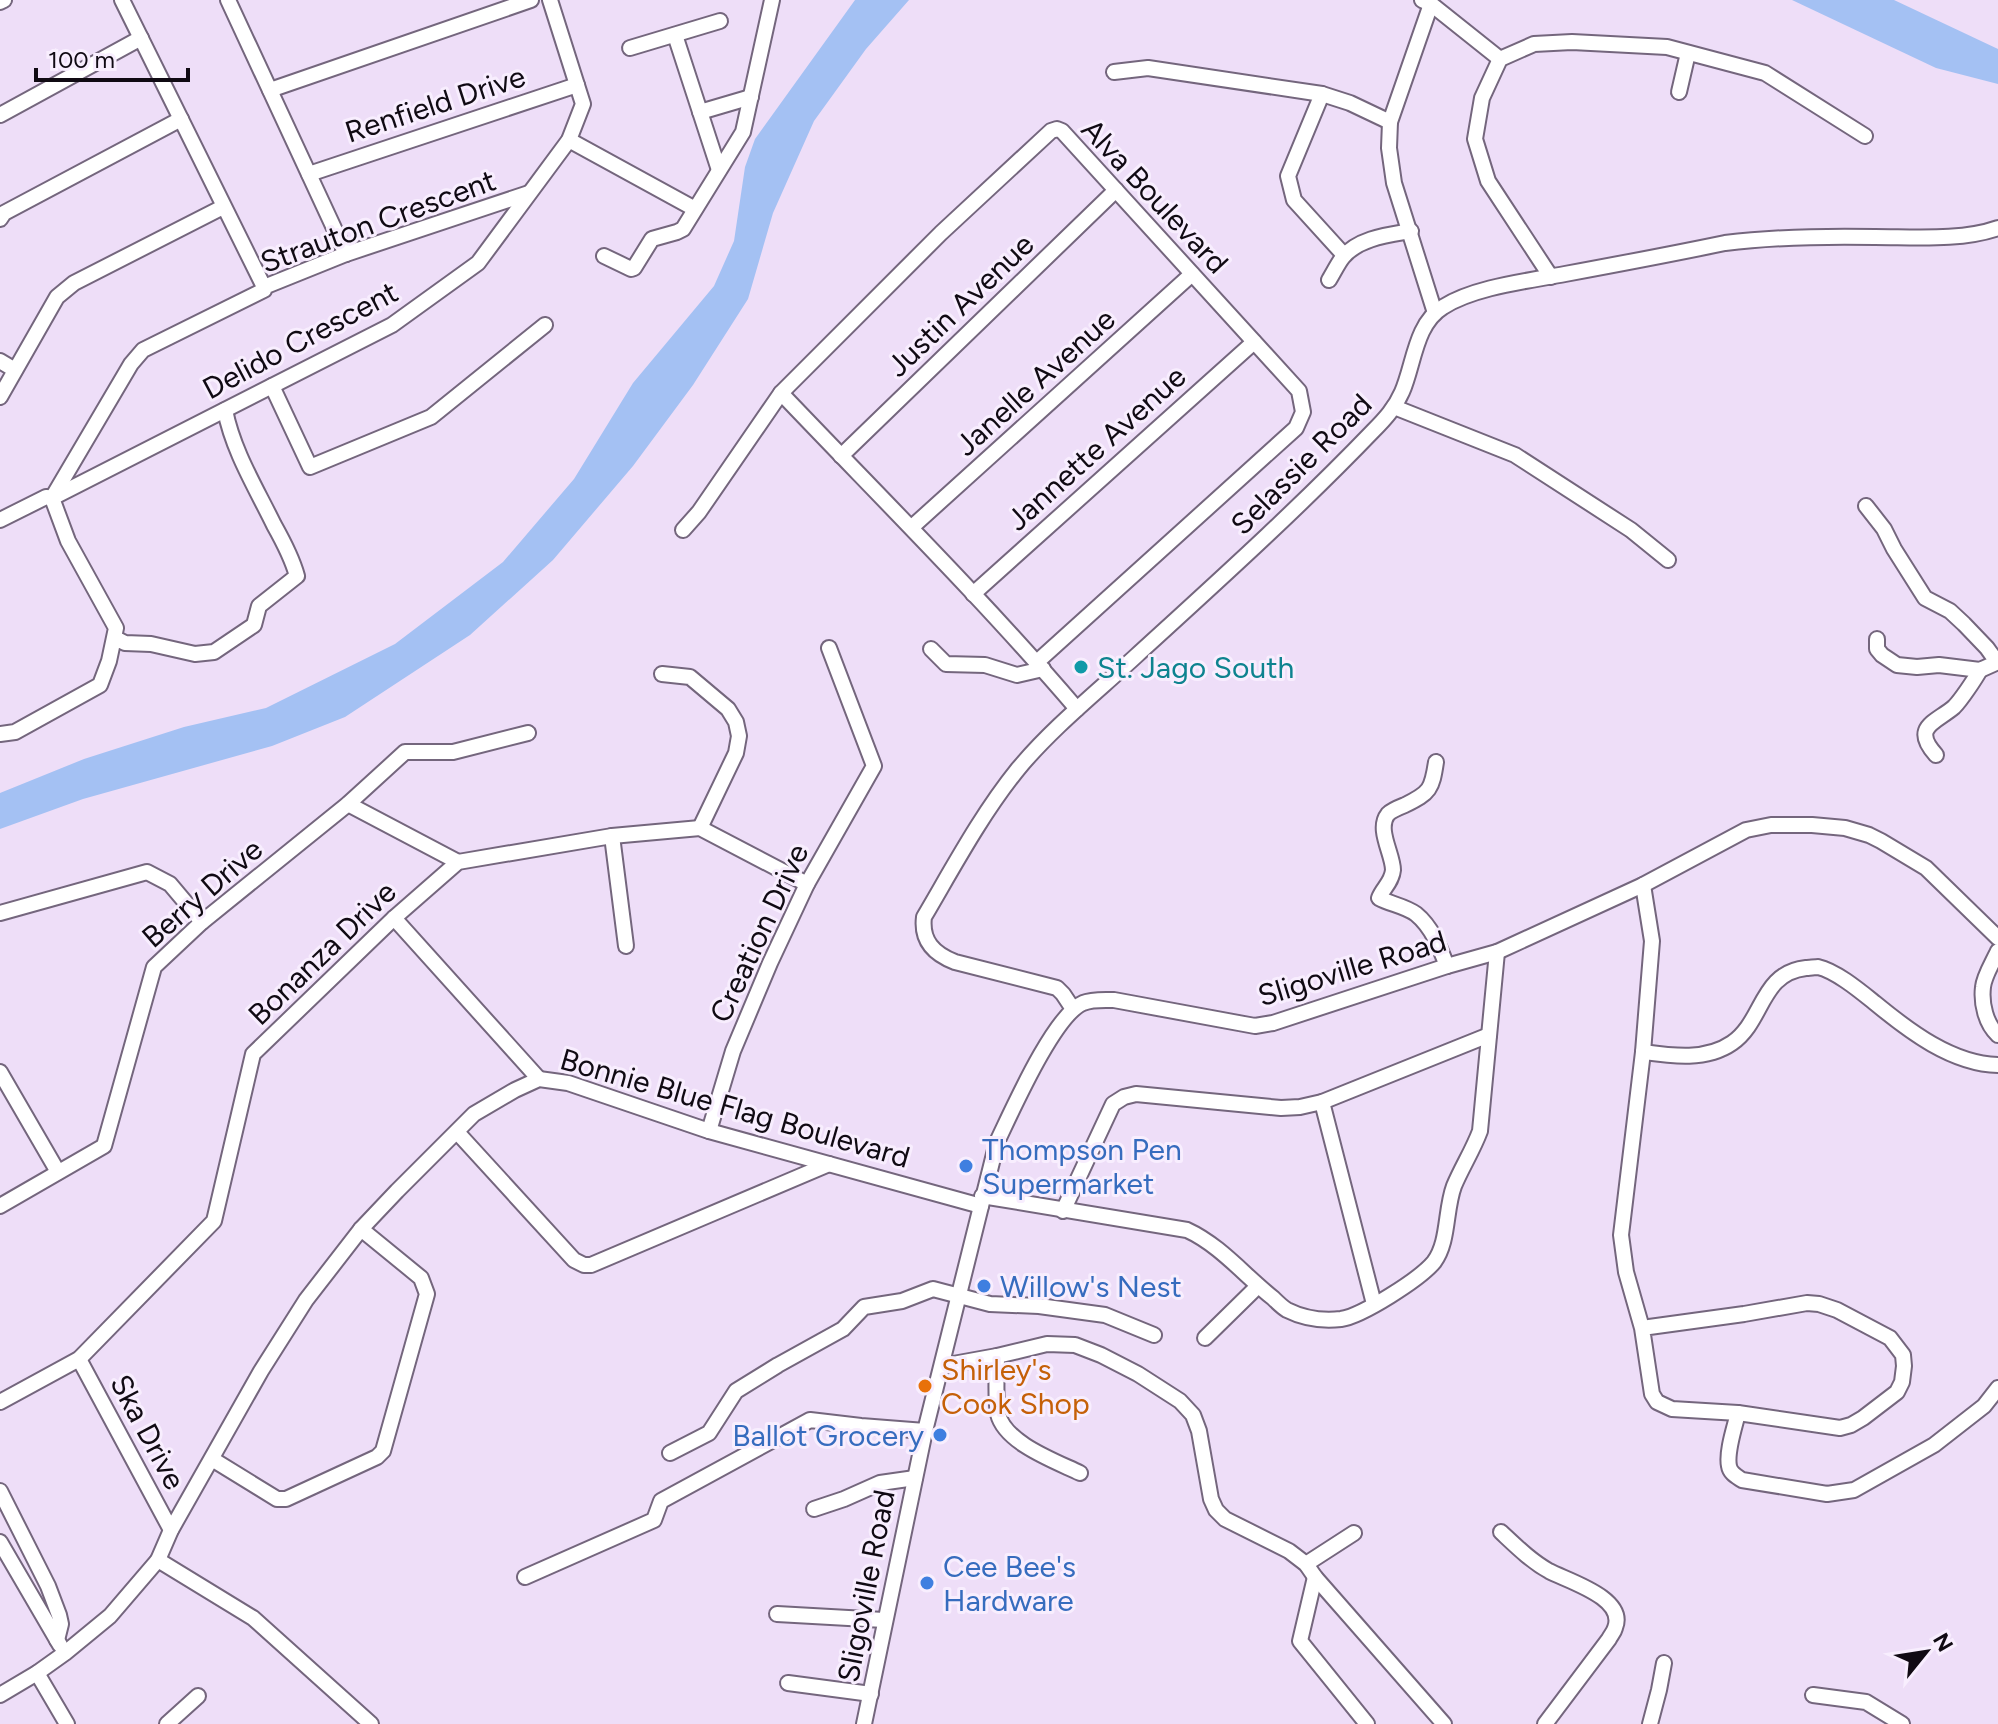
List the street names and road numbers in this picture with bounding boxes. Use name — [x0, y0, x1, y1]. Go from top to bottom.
street label: Renfield Drive — [340, 57, 530, 151]
street label: Alva Boulevard — [1074, 111, 1236, 281]
street label: Strauton Crescent — [255, 161, 501, 281]
street label: Justin Avenue — [879, 226, 1041, 384]
street label: Delido Crescent — [196, 273, 404, 407]
street label: Janelle Avenue — [947, 301, 1123, 463]
street label: Jannette Avenue — [999, 358, 1193, 538]
street label: Selassie Road — [1223, 386, 1379, 542]
street label: Berry Drive — [134, 831, 270, 955]
street label: Creation Drive — [702, 838, 816, 1028]
street label: Bonanza Drive — [240, 873, 404, 1033]
street label: Sligoville Road — [1253, 922, 1451, 1014]
street label: Bonnie Blue Flag Boulevard — [556, 1040, 914, 1176]
street label: Ska Drive — [102, 1368, 194, 1496]
street label: Sligoville Road — [829, 1487, 903, 1685]

